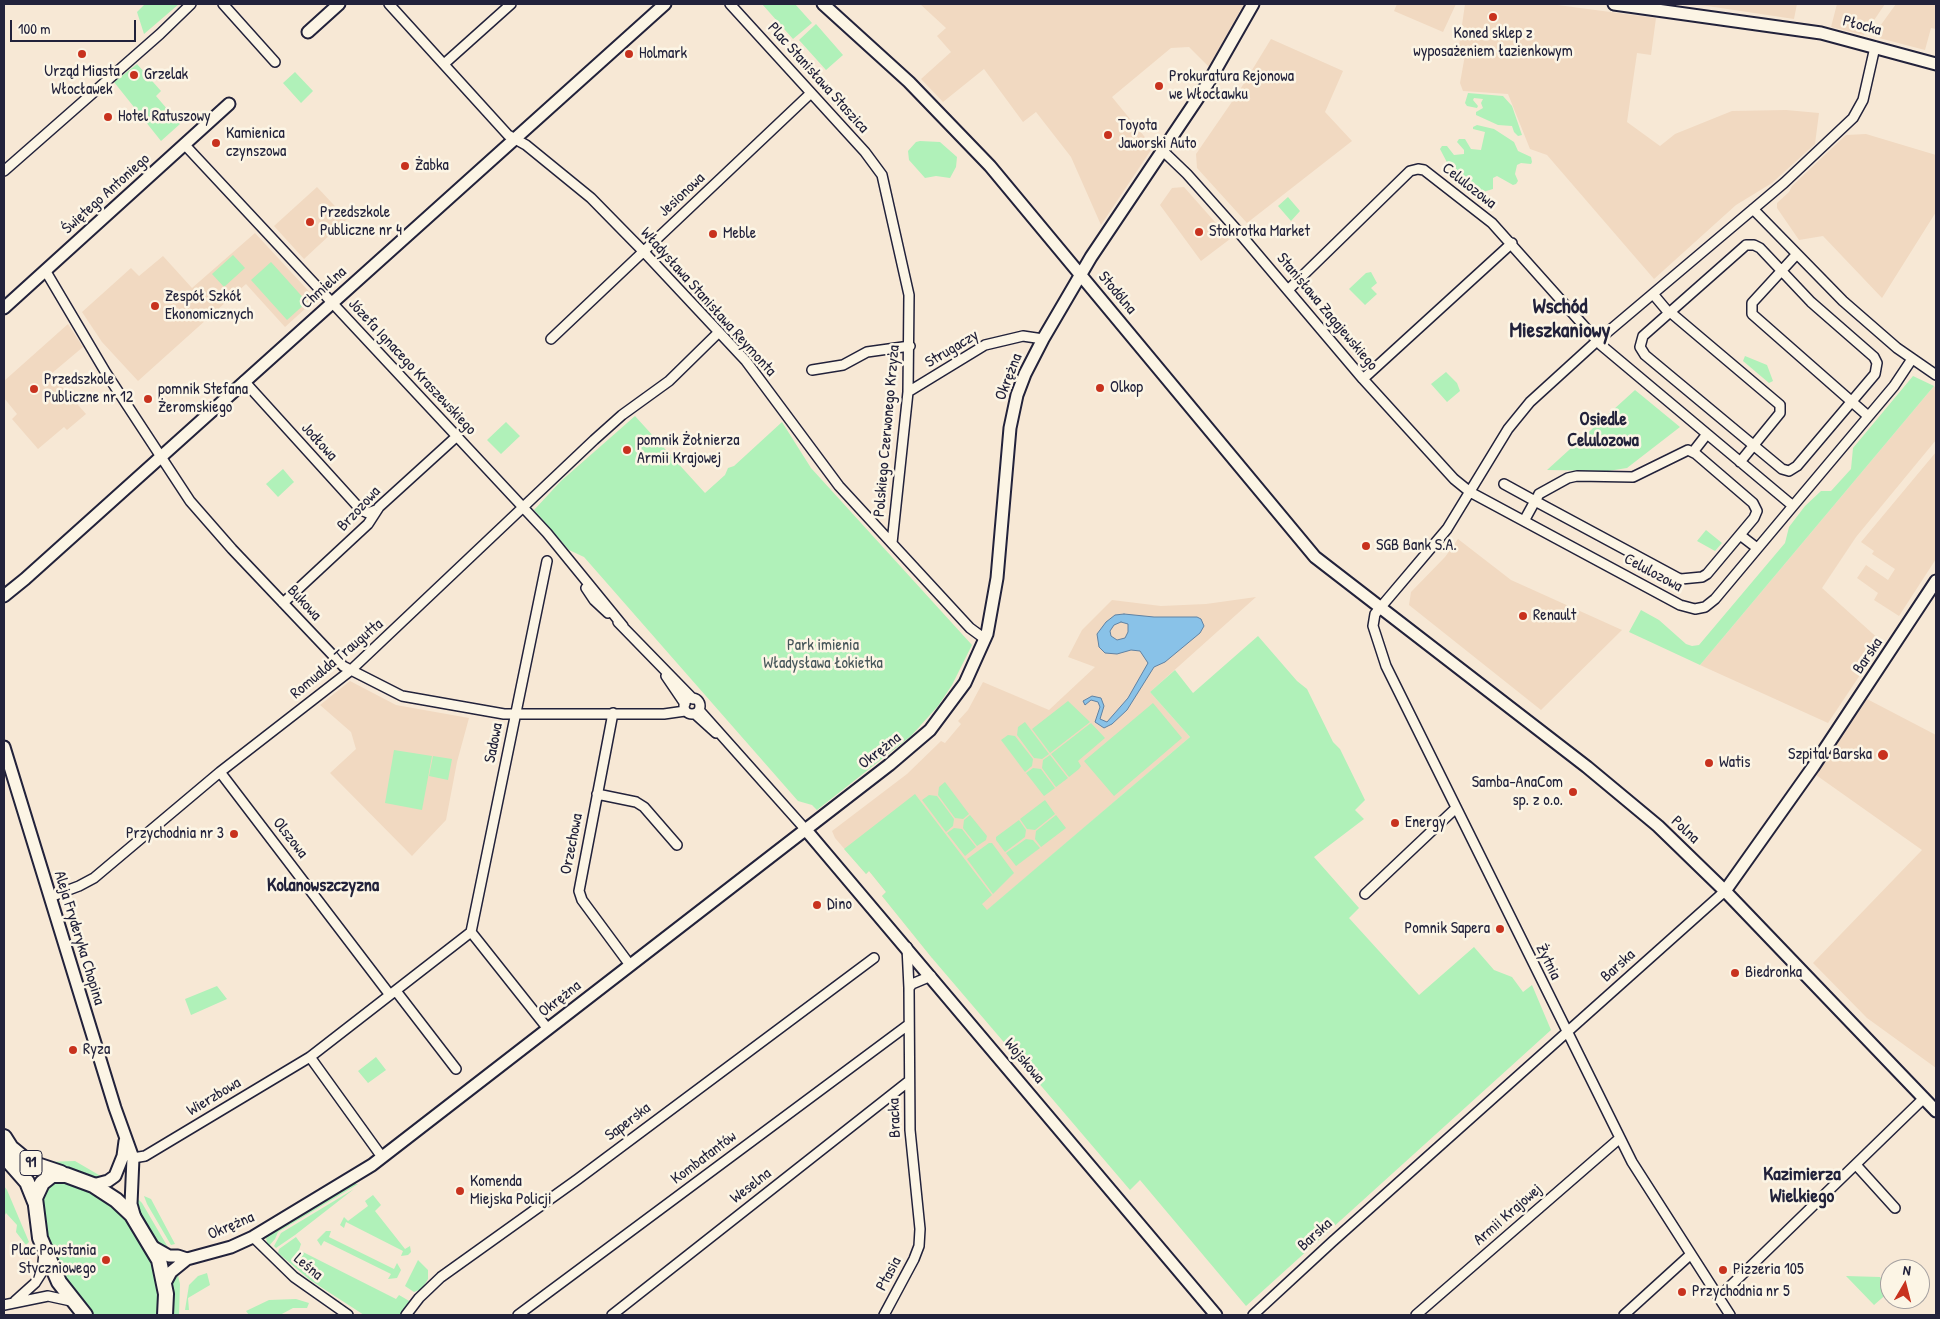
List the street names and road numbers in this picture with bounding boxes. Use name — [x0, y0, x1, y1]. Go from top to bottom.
street label: Płocka — [1841, 12, 1883, 40]
street label: Plac Stanisława Staszica — [763, 19, 873, 137]
street label: Świętego Antoniego — [58, 150, 154, 238]
street label: Celulozowa — [1438, 159, 1500, 213]
street label: Jesionowa — [655, 169, 709, 221]
street label: Władysława Stanisława Reymonta — [636, 224, 780, 380]
street label: Stanisława Zagajewskiego — [1272, 249, 1382, 375]
street label: Chmielna — [297, 263, 351, 313]
street label: Stodólna — [1094, 268, 1140, 318]
street label: Józefa Ignacego Kraszewskiego — [344, 295, 480, 439]
street label: Strugaczy — [922, 326, 982, 372]
street label: Polskiego Czerwonego Krzyża — [870, 344, 904, 518]
street label: Okrężna — [991, 351, 1027, 403]
street label: Jodłowa — [297, 419, 341, 465]
street label: Brzozowa — [333, 483, 385, 535]
street label: Celulozowa — [1620, 550, 1686, 596]
street label: Bukowa — [283, 581, 325, 625]
street label: Romualda Traugutta — [287, 615, 387, 703]
street label: Barska — [1849, 634, 1887, 678]
street label: Sadowa — [481, 722, 507, 764]
street label: Okrężna — [855, 729, 905, 773]
street label: Orzechowa — [557, 812, 587, 876]
street label: Polna — [1667, 812, 1703, 848]
street label: Olszowa — [268, 814, 312, 862]
street label: Aleja Fryderyka Chopina — [49, 869, 109, 1007]
street label: Żytnia — [1531, 941, 1565, 983]
street label: Barska — [1597, 946, 1639, 986]
street label: Okrężna — [535, 977, 585, 1021]
street label: Wojskowa — [1000, 1035, 1048, 1087]
street label: Wierzbowa — [184, 1073, 244, 1121]
street label: Bracka — [885, 1098, 905, 1138]
street label: Saperska — [601, 1099, 655, 1145]
street label: Kombatantów — [668, 1127, 740, 1189]
road number: 91 — [20, 1150, 42, 1176]
street label: Weselna — [727, 1164, 775, 1208]
street label: Armii Krajowej — [1470, 1180, 1546, 1250]
street label: Okrężna — [205, 1208, 257, 1244]
street label: Barska — [1294, 1215, 1336, 1255]
street label: Leśna — [290, 1249, 326, 1285]
street label: Ptasia — [872, 1254, 906, 1294]

